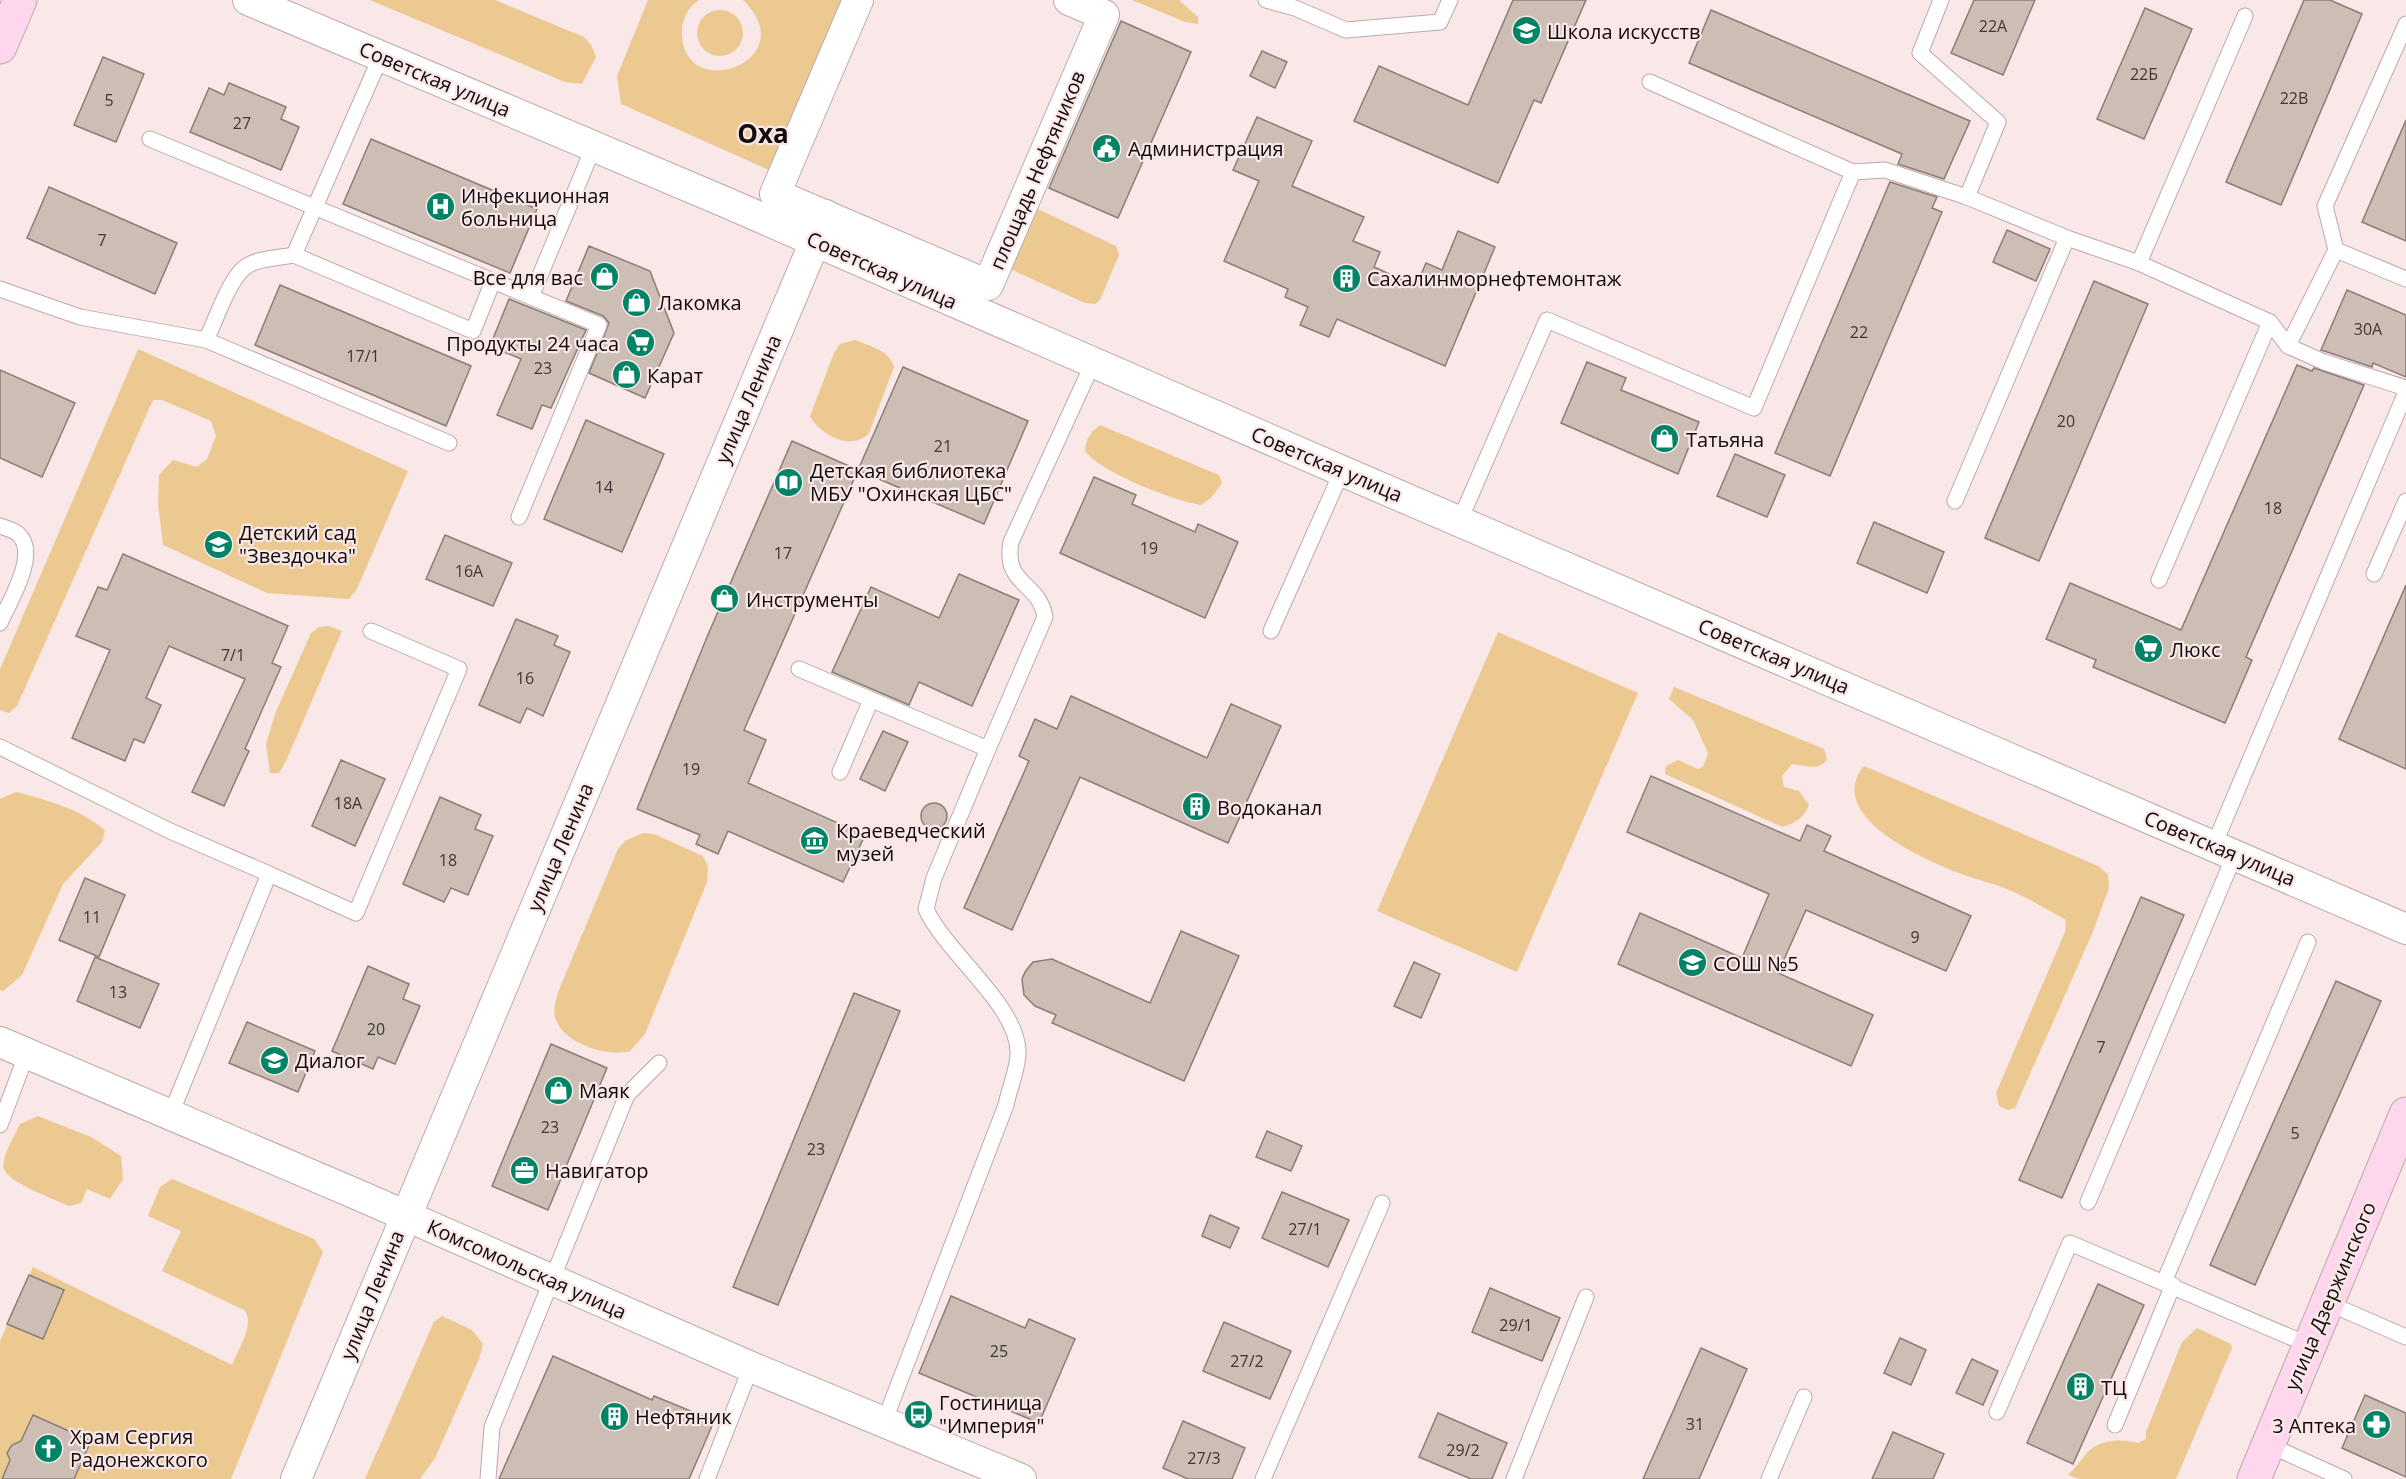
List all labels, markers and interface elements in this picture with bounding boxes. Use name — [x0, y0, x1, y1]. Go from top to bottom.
school or university icon: Школа искусств — [1510, 15, 1542, 47]
house number: 22А — [1979, 15, 2008, 37]
place label: Школа искусств — [1547, 18, 1700, 45]
street label: Советская улица — [355, 35, 515, 123]
house number: 22Б — [2130, 63, 2158, 85]
street label: площадь Нефтяников — [983, 66, 1091, 274]
house number: 22В — [2280, 87, 2308, 109]
house number: 5 — [104, 89, 114, 111]
house number: 27 — [233, 112, 251, 134]
district label: Оха — [737, 115, 789, 151]
public building icon: Администрация — [1091, 132, 1123, 164]
place label: Администрация — [1128, 135, 1284, 162]
place label: Инфекционная больница — [461, 182, 610, 232]
hospital icon: Инфекционная больница — [424, 190, 456, 222]
street label: Советская улица — [803, 225, 961, 315]
house number: 7 — [97, 229, 107, 251]
shop icon: Все для вас — [588, 261, 620, 293]
building icon: Сахалинморнефтемонтаж — [1330, 262, 1362, 294]
place label: Все для вас — [473, 264, 583, 291]
place label: Сахалинморнефтемонтаж — [1367, 265, 1622, 292]
shop icon: Лакомка — [621, 286, 653, 318]
place label: Лакомка — [658, 289, 742, 316]
house number: 30А — [2354, 318, 2383, 340]
house number: 22 — [1850, 321, 1868, 343]
supermarket icon: Продукты 24 часа — [624, 327, 656, 359]
place label: Продукты 24 часа — [446, 330, 619, 357]
street label: улица Ленина — [709, 330, 787, 468]
house number: 17/1 — [346, 345, 380, 367]
house number: 23 — [534, 357, 552, 379]
shop icon: Карат — [610, 359, 642, 391]
place label: Карат — [647, 362, 703, 389]
house number: 20 — [2057, 410, 2075, 432]
street label: Советская улица — [1247, 420, 1407, 508]
shop icon: Татьяна — [1649, 423, 1681, 455]
place label: Татьяна — [1686, 426, 1764, 453]
house number: 21 — [934, 435, 952, 457]
place label: Детская библиотека МБУ "Охинская ЦБС" — [810, 457, 1012, 507]
library icon: Детская библиотека МБУ "Охинская ЦБС" — [773, 466, 805, 498]
house number: 14 — [595, 476, 613, 498]
house number: 18 — [2264, 497, 2282, 519]
place label: Детский сад "Звездочка" — [239, 519, 357, 569]
school or university icon: Детский сад "Звездочка" — [202, 528, 234, 560]
house number: 19 — [1140, 537, 1158, 559]
house number: 17 — [774, 542, 792, 564]
house number: 16А — [455, 560, 484, 582]
shop icon: Инструменты — [709, 583, 741, 615]
place label: Инструменты — [746, 586, 878, 613]
street label: Советская улица — [1694, 612, 1854, 700]
supermarket icon: Люкс — [2133, 633, 2165, 665]
place label: Люкс — [2170, 636, 2221, 663]
house number: 7/1 — [221, 644, 245, 666]
house number: 16 — [516, 667, 534, 689]
house number: 19 — [682, 758, 700, 780]
street label: улица Ленина — [521, 778, 599, 916]
building icon: Водоканал — [1180, 791, 1212, 823]
house number: 18А — [334, 792, 363, 814]
place label: Водоканал — [1217, 794, 1322, 821]
street label: Советская улица — [2140, 804, 2300, 892]
place label: Краеведческий музей — [836, 817, 986, 867]
museum icon: Краеведческий музей — [799, 825, 831, 857]
house number: 18 — [439, 849, 457, 871]
house number: 11 — [83, 906, 101, 928]
house number: 9 — [1910, 926, 1920, 948]
school or university icon: СОШ №5 — [1676, 947, 1708, 979]
place label: СОШ №5 — [1713, 950, 1799, 977]
house number: 13 — [109, 981, 127, 1003]
house number: 20 — [367, 1018, 385, 1040]
house number: 7 — [2096, 1036, 2106, 1058]
school or university icon: Диалог — [258, 1044, 290, 1076]
place label: Диалог — [295, 1047, 365, 1074]
shop icon: Маяк — [542, 1074, 574, 1106]
place label: Маяк — [579, 1077, 630, 1104]
house number: 23 — [541, 1116, 559, 1138]
house number: 5 — [2290, 1122, 2300, 1144]
house number: 23 — [807, 1138, 825, 1160]
office icon: Навигатор — [508, 1154, 540, 1186]
place label: Навигатор — [545, 1157, 648, 1184]
street label: улица Дзержинского — [2278, 1198, 2382, 1394]
street label: Комсомольская улица — [423, 1213, 631, 1325]
house number: 27/1 — [1288, 1218, 1322, 1240]
street label: улица Ленина — [334, 1226, 410, 1364]
house number: 29/1 — [1499, 1314, 1533, 1336]
house number: 25 — [990, 1340, 1008, 1362]
house number: 27/2 — [1230, 1350, 1264, 1372]
building icon: ТЦ — [2064, 1371, 2096, 1403]
place label: ТЦ — [2101, 1374, 2127, 1401]
place label: Гостиница "Империя" — [939, 1389, 1044, 1439]
bus stop icon: Гостиница "Империя" — [902, 1398, 934, 1430]
building icon: Нефтяник — [598, 1400, 630, 1432]
place label: Нефтяник — [635, 1403, 732, 1430]
pharmacy icon: 3 Аптека — [2361, 1409, 2393, 1441]
place label: 3 Аптека — [2272, 1412, 2356, 1439]
house number: 31 — [1686, 1413, 1704, 1435]
place label: Храм Сергия Радонежского — [70, 1423, 208, 1473]
church icon: Храм Сергия Радонежского — [33, 1432, 65, 1464]
house number: 29/2 — [1446, 1439, 1480, 1461]
house number: 27/3 — [1187, 1447, 1221, 1469]

